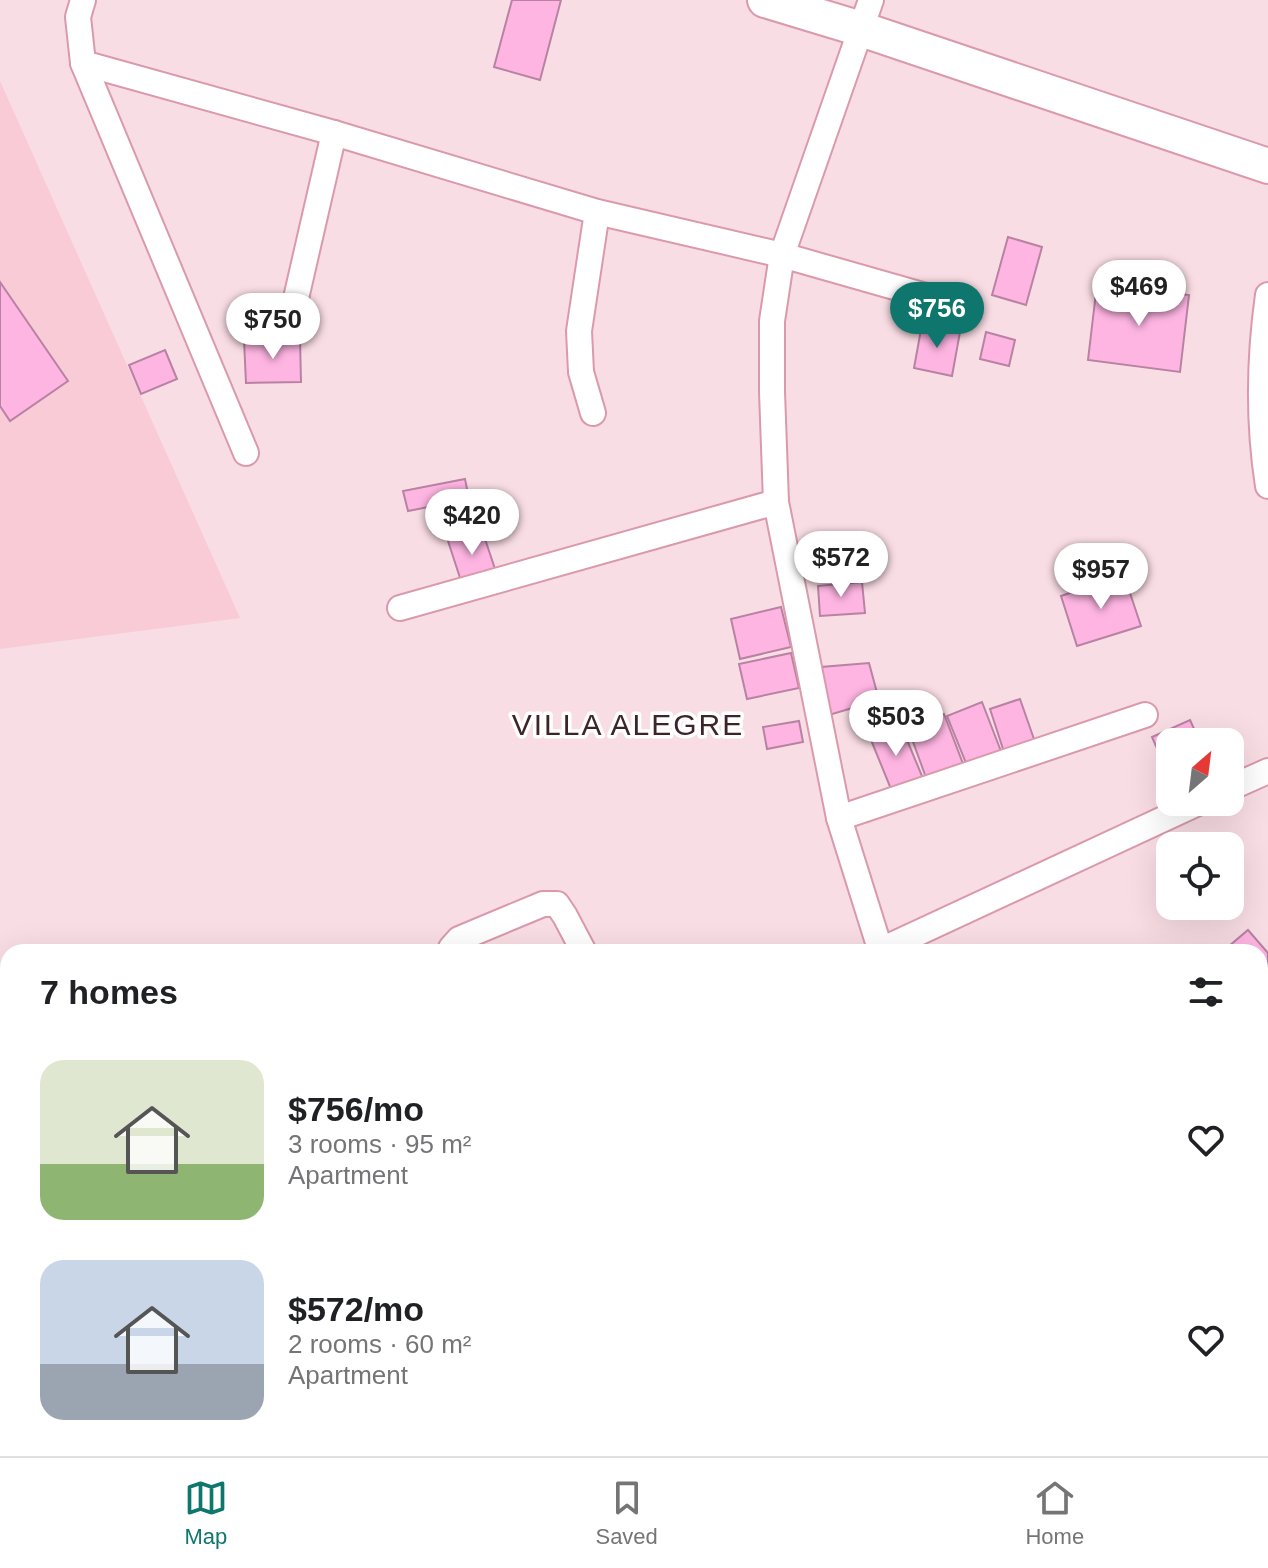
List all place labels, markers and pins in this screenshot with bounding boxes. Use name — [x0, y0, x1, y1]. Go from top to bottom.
pin: $469 — [1092, 260, 1186, 328]
pin: $756 — [890, 282, 984, 350]
pin: $750 — [226, 293, 320, 361]
pin: $420 — [425, 489, 519, 557]
pin: $572 — [794, 531, 888, 599]
pin: $957 — [1054, 543, 1148, 611]
pin: $503 — [849, 690, 943, 758]

